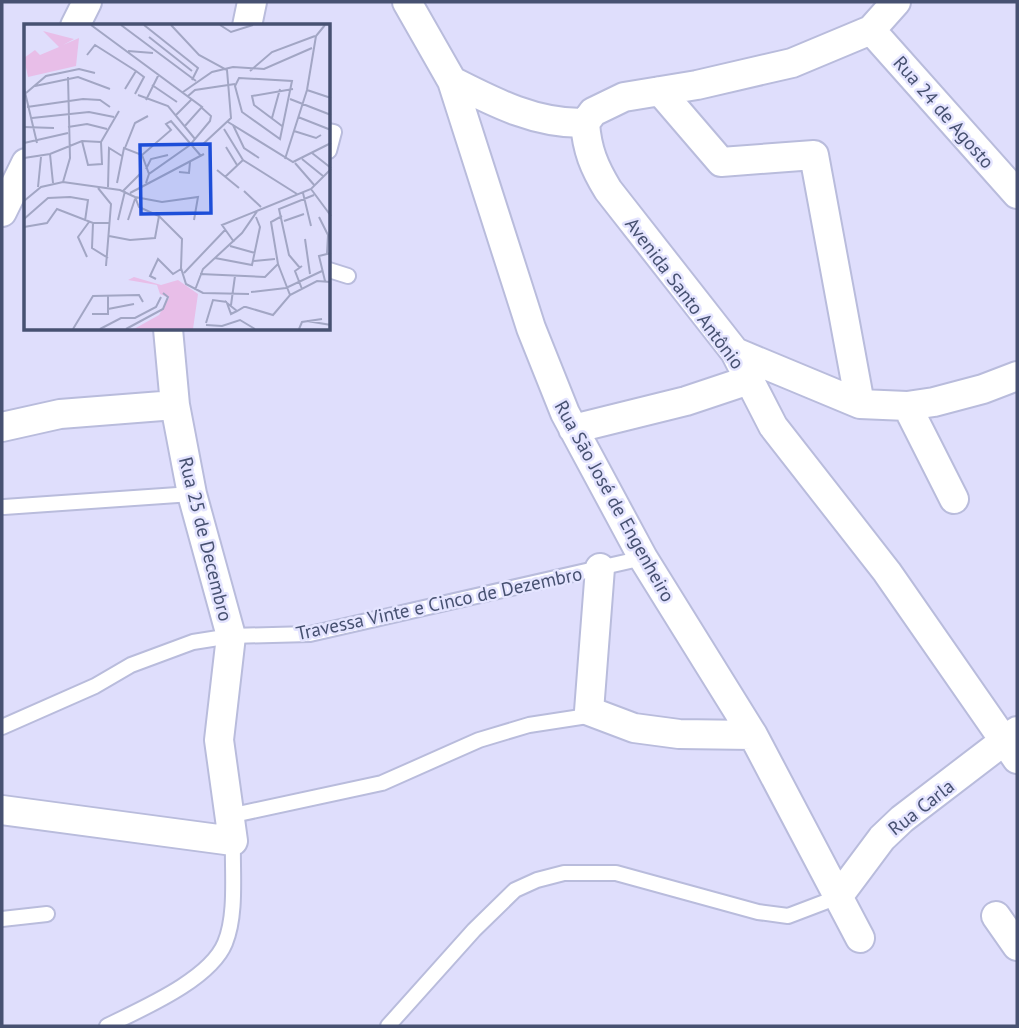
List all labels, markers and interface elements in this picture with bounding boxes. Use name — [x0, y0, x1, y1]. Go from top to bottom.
inset map — [24, 24, 331, 331]
street label: Rua 24 de Agosto — [888, 51, 1000, 173]
street label: Avenida Santo Antônio — [620, 212, 750, 374]
street label: Rua São José de Engenheiro — [550, 396, 680, 606]
street label: Rua 25 de Decembro — [174, 454, 238, 624]
street label: Travessa Vinte e Cinco de Dezembro — [294, 561, 584, 645]
street label: Rua Carla — [883, 774, 959, 840]

